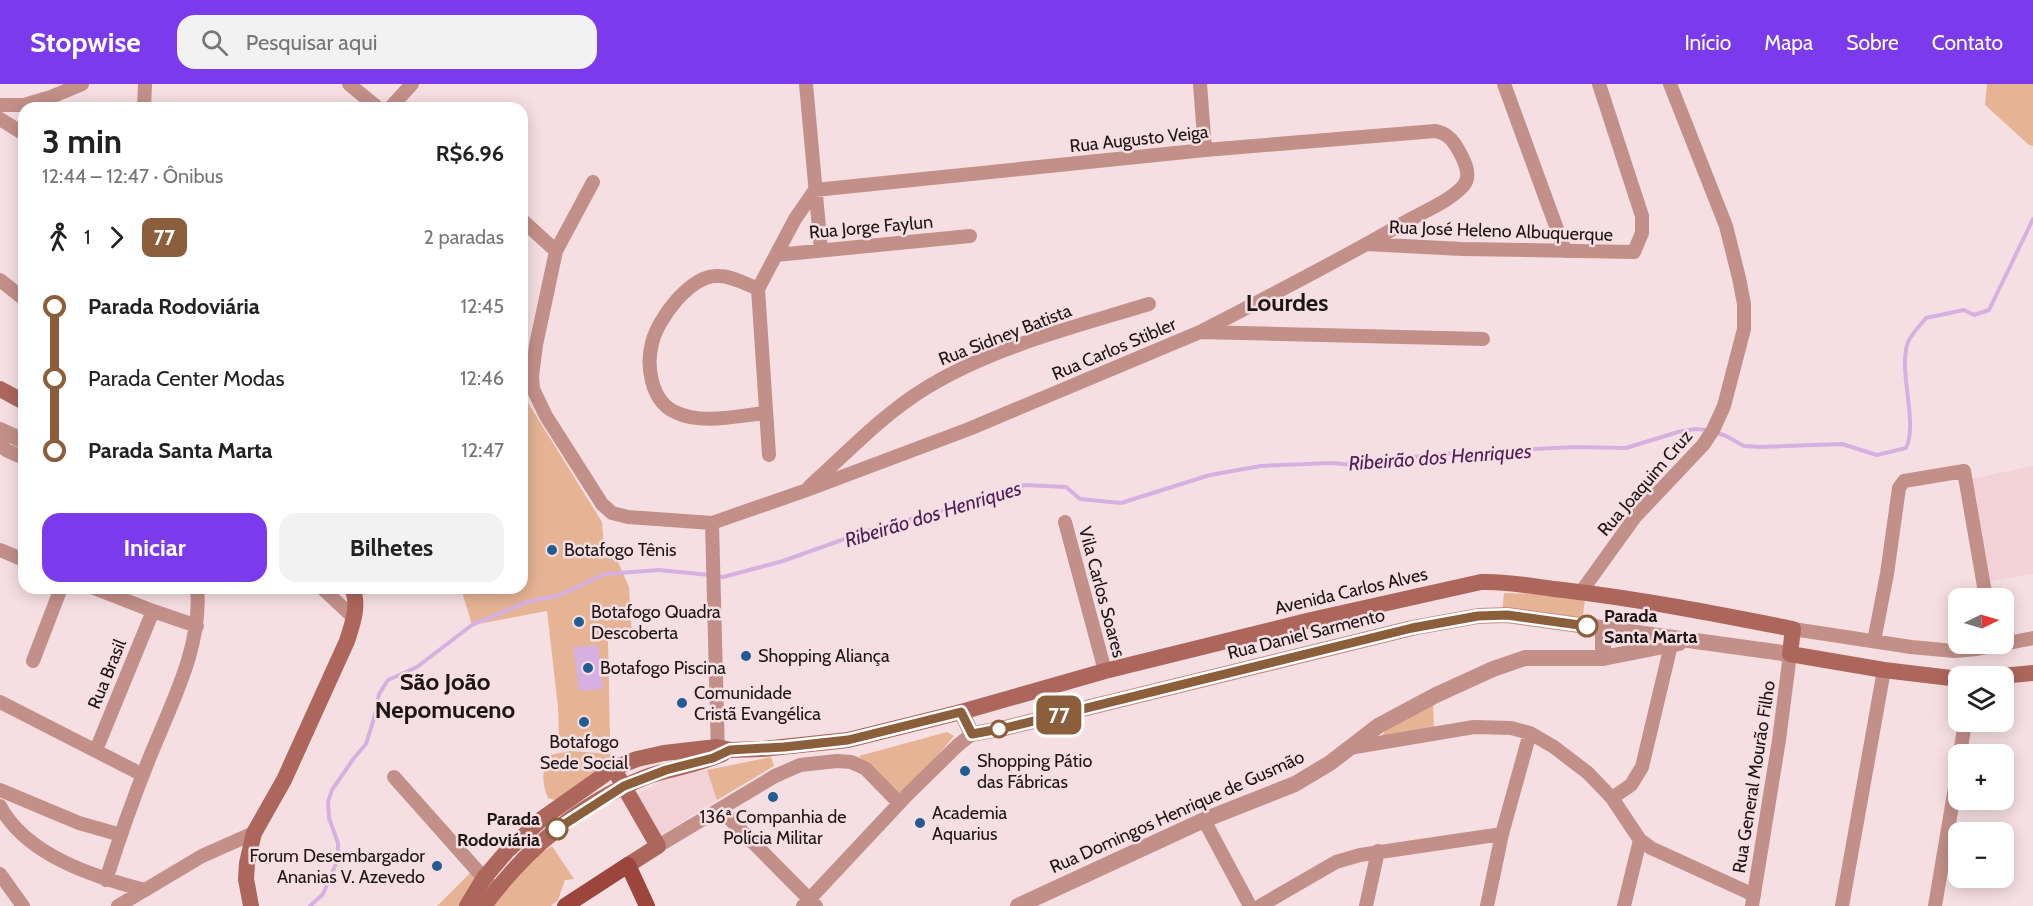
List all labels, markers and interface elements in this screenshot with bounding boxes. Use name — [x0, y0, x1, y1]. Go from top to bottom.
search box — [177, 15, 597, 69]
text: Stopwise — [30, 25, 141, 59]
icon: search — [198, 26, 231, 59]
text: Pesquisar aqui — [246, 29, 377, 56]
text: Início — [1684, 30, 1731, 55]
text: Mapa — [1764, 30, 1813, 55]
text: Sobre — [1846, 30, 1899, 55]
text: Contato — [1932, 30, 2003, 55]
text: 3 min — [42, 121, 122, 161]
street label: Rua Augusto Veiga — [1069, 121, 1210, 157]
text: R$6.96 — [436, 140, 504, 167]
text: 12:44 – 12:47 · Ônibus — [42, 164, 223, 188]
street label: Rua Jorge Faylun — [808, 211, 934, 243]
street label: Rua José Heleno Albuquerque — [1389, 216, 1613, 246]
icon: walk — [42, 221, 75, 254]
icon: forward — [100, 221, 133, 254]
text: 1 — [84, 225, 91, 249]
text: 77 — [154, 225, 175, 250]
text: 2 paradas — [424, 225, 504, 249]
district label: Lourdes — [1246, 288, 1328, 317]
text: Parada Rodoviária — [88, 293, 260, 320]
text: 12:45 — [460, 294, 504, 318]
street label: Rua Sidney Batista — [935, 299, 1075, 370]
street label: Rua Carlos Stibler — [1049, 313, 1180, 385]
text: Parada Center Modas — [88, 365, 285, 392]
text: 12:46 — [460, 366, 504, 390]
street label: Rua Joaquim Cruz — [1593, 425, 1697, 541]
text: Parada Santa Marta — [88, 437, 272, 464]
text: 12:47 — [461, 438, 504, 462]
water label: Ribeirão dos Henriques — [1348, 439, 1533, 475]
water label: Ribeirão dos Henriques — [842, 476, 1024, 552]
button: Iniciar — [42, 513, 267, 582]
button: Bilhetes — [279, 513, 504, 582]
street label: Vila Carlos Soares — [1074, 524, 1130, 660]
place label: Botafogo Tênis — [564, 539, 676, 561]
marker: Botafogo Tênis — [545, 543, 559, 557]
street label: Avenida Carlos Alves — [1272, 563, 1430, 619]
north arrow — [1948, 588, 2014, 654]
map controls — [1948, 588, 2014, 888]
place label: Botafogo Quadra Descoberta — [591, 601, 721, 644]
street label: Rua Daniel Sarmento — [1225, 604, 1387, 664]
place label: Parada Santa Marta — [1604, 605, 1697, 648]
marker: Botafogo Quadra Descoberta — [572, 615, 586, 629]
marker: Parada Santa Marta — [1576, 615, 1598, 637]
street label: Rua Brasil — [83, 635, 131, 712]
place label: Shopping Aliança — [758, 645, 890, 667]
marker: Shopping Aliança — [739, 649, 753, 663]
place label: Botafogo Piscina — [600, 657, 726, 679]
marker: Botafogo Piscina — [581, 661, 595, 675]
button: layers — [1948, 666, 2014, 732]
district label: São João Nepomuceno — [375, 667, 516, 724]
street label: Rua General Mourão Filho — [1728, 679, 1780, 875]
place label: Comunidade Cristã Evangélica — [694, 682, 821, 725]
marker: Comunidade Cristã Evangélica — [675, 696, 689, 710]
line badge: 77 — [1032, 696, 1086, 734]
text: 77 — [1048, 703, 1070, 728]
marker: Botafogo Sede Social — [577, 715, 591, 729]
unlabelled marker — [990, 720, 1008, 738]
place label: Botafogo Sede Social — [540, 731, 629, 774]
button: + — [1948, 744, 2014, 810]
street label: Rua Domingos Henrique de Gusmão — [1046, 746, 1308, 878]
place label: Shopping Pátio das Fábricas — [977, 750, 1092, 793]
marker: Shopping Pátio das Fábricas — [958, 764, 972, 778]
marker: 136ª Companhia de Polícia Militar — [766, 790, 780, 804]
place label: Academia Aquarius — [932, 802, 1008, 845]
place label: 136ª Companhia de Polícia Militar — [700, 806, 846, 849]
place label: Parada Rodoviária — [457, 808, 540, 851]
marker: Academia Aquarius — [913, 816, 927, 830]
marker: Parada Rodoviária — [546, 818, 568, 840]
button: − — [1948, 822, 2014, 888]
place label: Forum Desembargador Ananias V. Azevedo — [249, 845, 425, 888]
marker: Forum Desembargador Ananias V. Azevedo — [430, 859, 444, 873]

